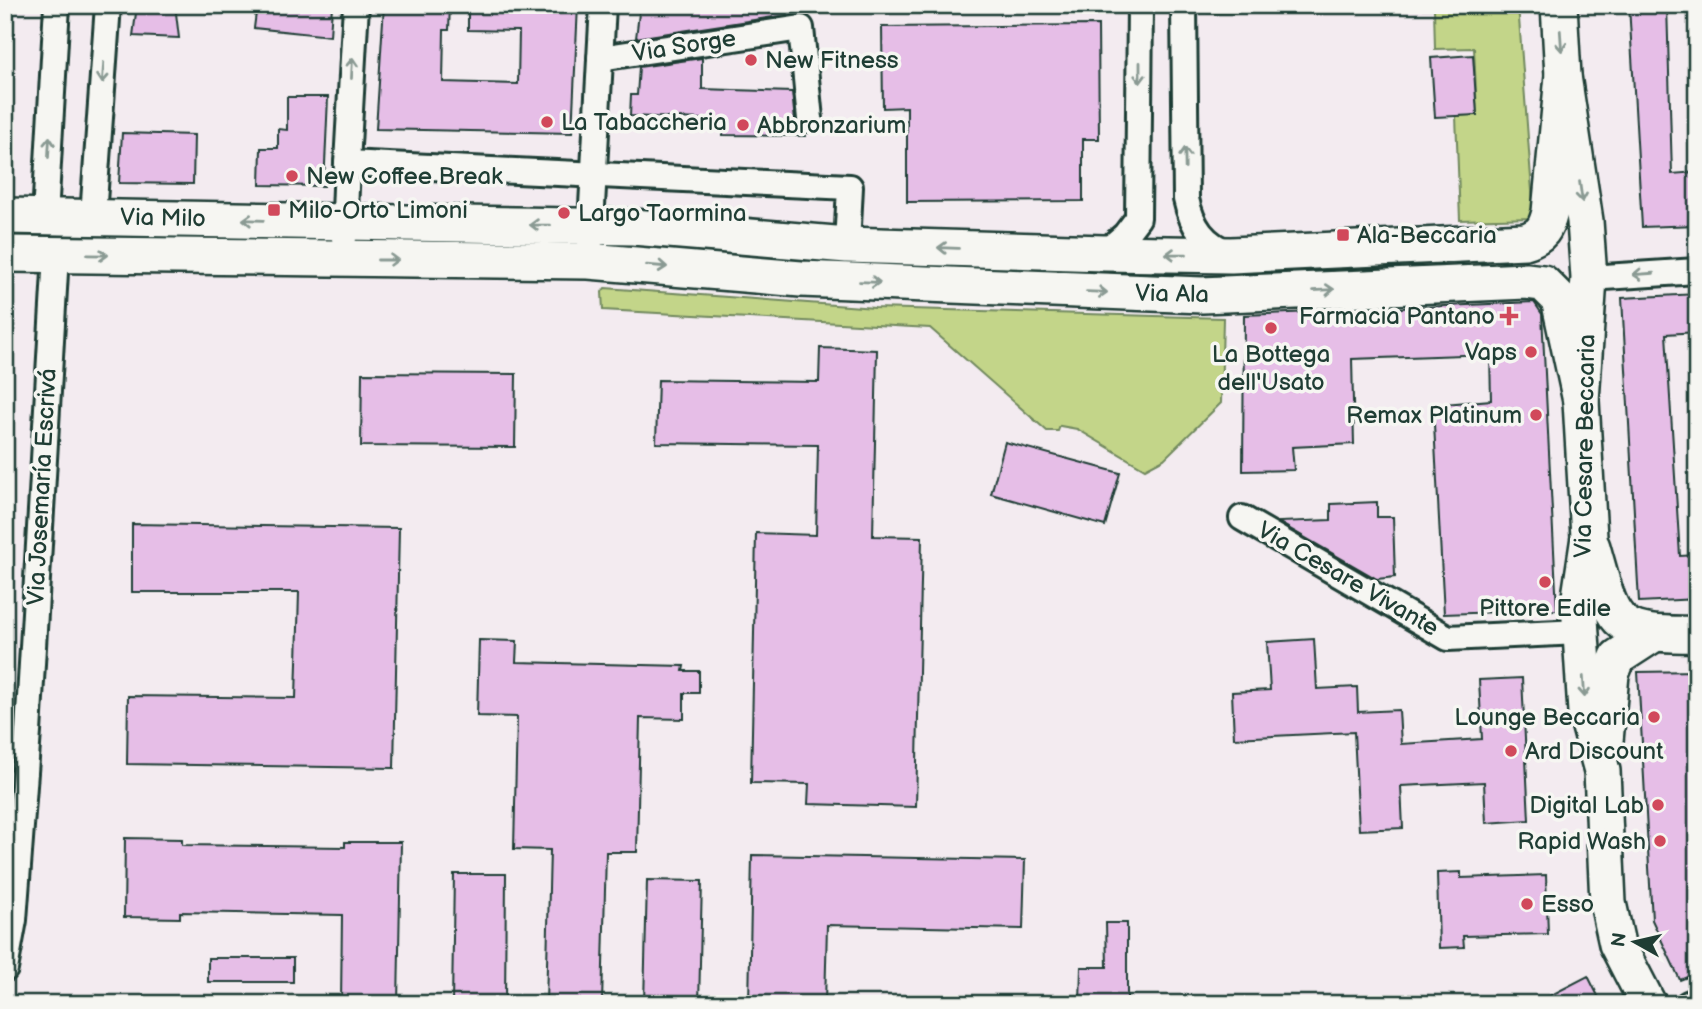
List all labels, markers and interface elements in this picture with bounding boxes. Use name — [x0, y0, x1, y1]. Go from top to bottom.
street label: Via Sorge — [630, 24, 738, 68]
one-way arrow — [1555, 29, 1568, 51]
place label: New Fitness — [765, 46, 899, 75]
marker: New Fitness — [743, 52, 759, 68]
one-way arrow — [346, 57, 359, 79]
one-way arrow — [96, 62, 109, 84]
one-way arrow — [1133, 62, 1147, 85]
place label: La Tabaccheria — [561, 108, 727, 137]
place label: Abbronzarium — [757, 111, 906, 140]
marker: La Tabaccheria — [539, 114, 555, 130]
marker: Abbronzarium — [735, 117, 751, 133]
one-way arrow — [43, 136, 56, 159]
one-way arrow — [1178, 147, 1192, 170]
place label: New Coffee Break — [306, 162, 503, 191]
marker: New Coffee Break — [284, 168, 300, 184]
one-way arrow — [1575, 180, 1588, 203]
place label: Milo-Orto Limoni — [288, 196, 468, 225]
place label: Largo Taormina — [578, 199, 747, 228]
marker: Milo-Orto Limoni — [266, 202, 282, 218]
street label: Via Milo — [120, 203, 206, 233]
marker: Largo Taormina — [556, 205, 572, 221]
one-way arrow — [242, 213, 265, 226]
one-way arrow — [529, 218, 552, 232]
place label: Ala-Beccaria — [1357, 221, 1497, 250]
marker: Ala-Beccaria — [1335, 227, 1351, 243]
one-way arrow — [937, 242, 960, 255]
one-way arrow — [1164, 247, 1187, 261]
one-way arrow — [86, 249, 109, 262]
one-way arrow — [377, 253, 400, 267]
one-way arrow — [645, 260, 668, 273]
one-way arrow — [1632, 268, 1655, 281]
one-way arrow — [858, 276, 881, 289]
street label: Via Ala — [1135, 279, 1209, 309]
one-way arrow — [1312, 283, 1335, 296]
one-way arrow — [1085, 285, 1108, 298]
place label: Farmacia Pantano — [1299, 302, 1495, 331]
marker: Farmacia Pantano — [1501, 308, 1517, 324]
marker: La Bottega dell'Usato — [1263, 320, 1279, 336]
street label: Via Cesare Beccaria — [1569, 334, 1601, 558]
place label: Vaps — [1465, 338, 1517, 367]
place label: La Bottega dell'Usato — [1212, 340, 1330, 397]
marker: Vaps — [1523, 344, 1539, 360]
street label: Via Josemaría Escrivá — [21, 368, 63, 606]
place label: Remax Platinum — [1346, 401, 1522, 430]
marker: Remax Platinum — [1528, 407, 1544, 423]
street label: Via Cesare Vivante — [1252, 515, 1444, 643]
marker: Pittore Edile — [1537, 574, 1553, 590]
place label: Pittore Edile — [1479, 594, 1611, 623]
one-way arrow — [1578, 675, 1591, 698]
place label: Lounge Beccaria — [1454, 703, 1640, 732]
marker: Lounge Beccaria — [1646, 709, 1662, 725]
place label: Ard Discount — [1525, 737, 1664, 766]
marker: Ard Discount — [1503, 743, 1519, 759]
place label: Digital Lab — [1529, 791, 1644, 820]
marker: Digital Lab — [1650, 797, 1666, 813]
place label: Rapid Wash — [1517, 827, 1646, 856]
marker: Rapid Wash — [1652, 833, 1668, 849]
place label: Esso — [1541, 890, 1594, 919]
marker: Esso — [1519, 896, 1535, 912]
north arrow — [1600, 908, 1670, 978]
text: N — [1607, 931, 1632, 949]

